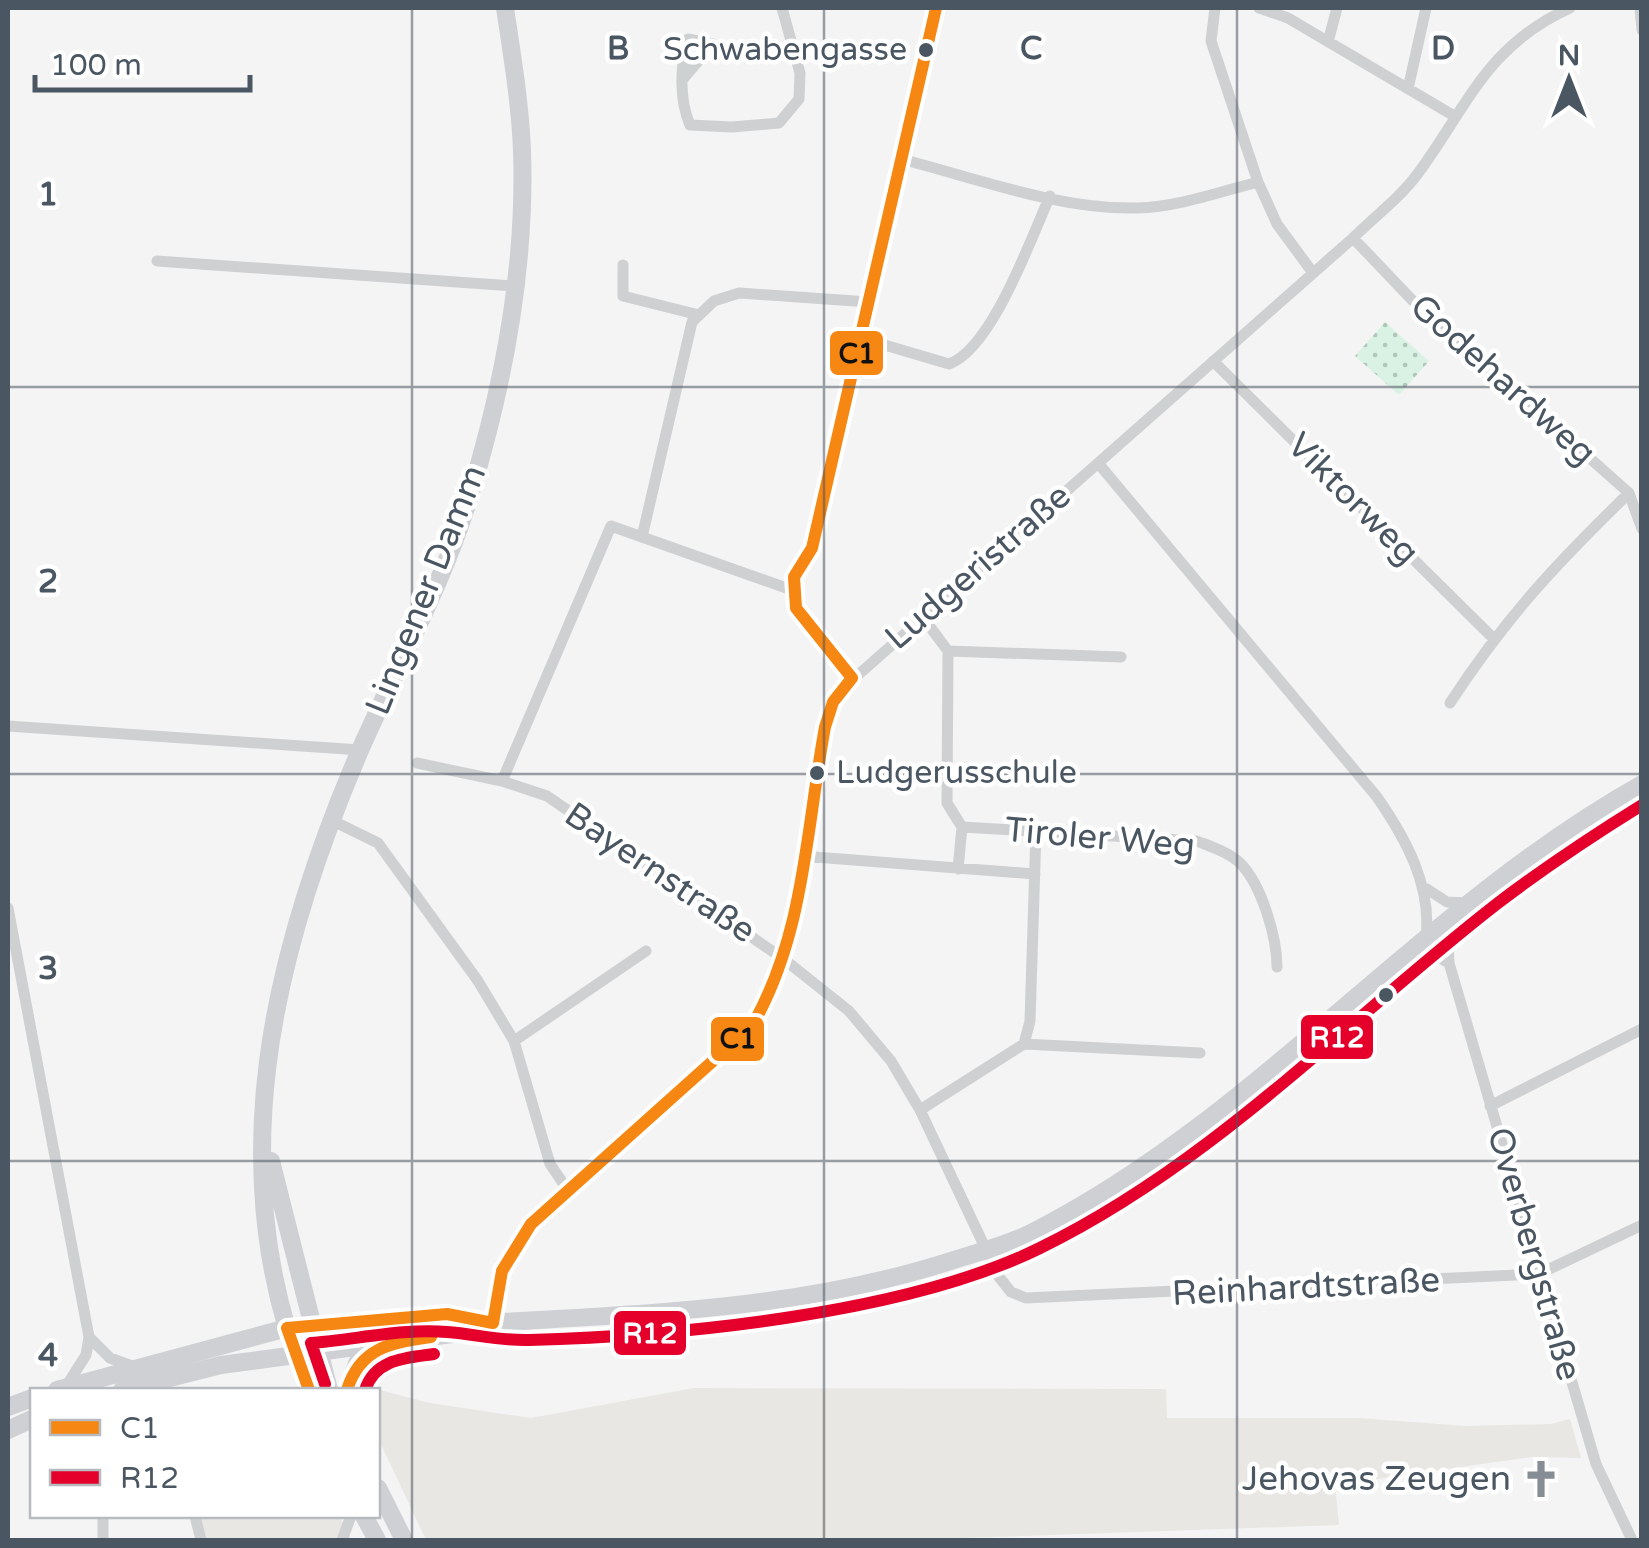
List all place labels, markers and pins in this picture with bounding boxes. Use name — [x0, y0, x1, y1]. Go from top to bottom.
place label: Schwabengasse — [663, 31, 907, 69]
marker: Schwabengasse — [916, 40, 936, 60]
place label: Ludgerusschule — [836, 754, 1077, 792]
marker: Ludgerusschule — [807, 763, 827, 783]
unlabelled marker — [1376, 985, 1396, 1005]
place label: Jehovas Zeugen — [1242, 1458, 1511, 1500]
church icon: Jehovas Zeugen — [1520, 1458, 1562, 1500]

